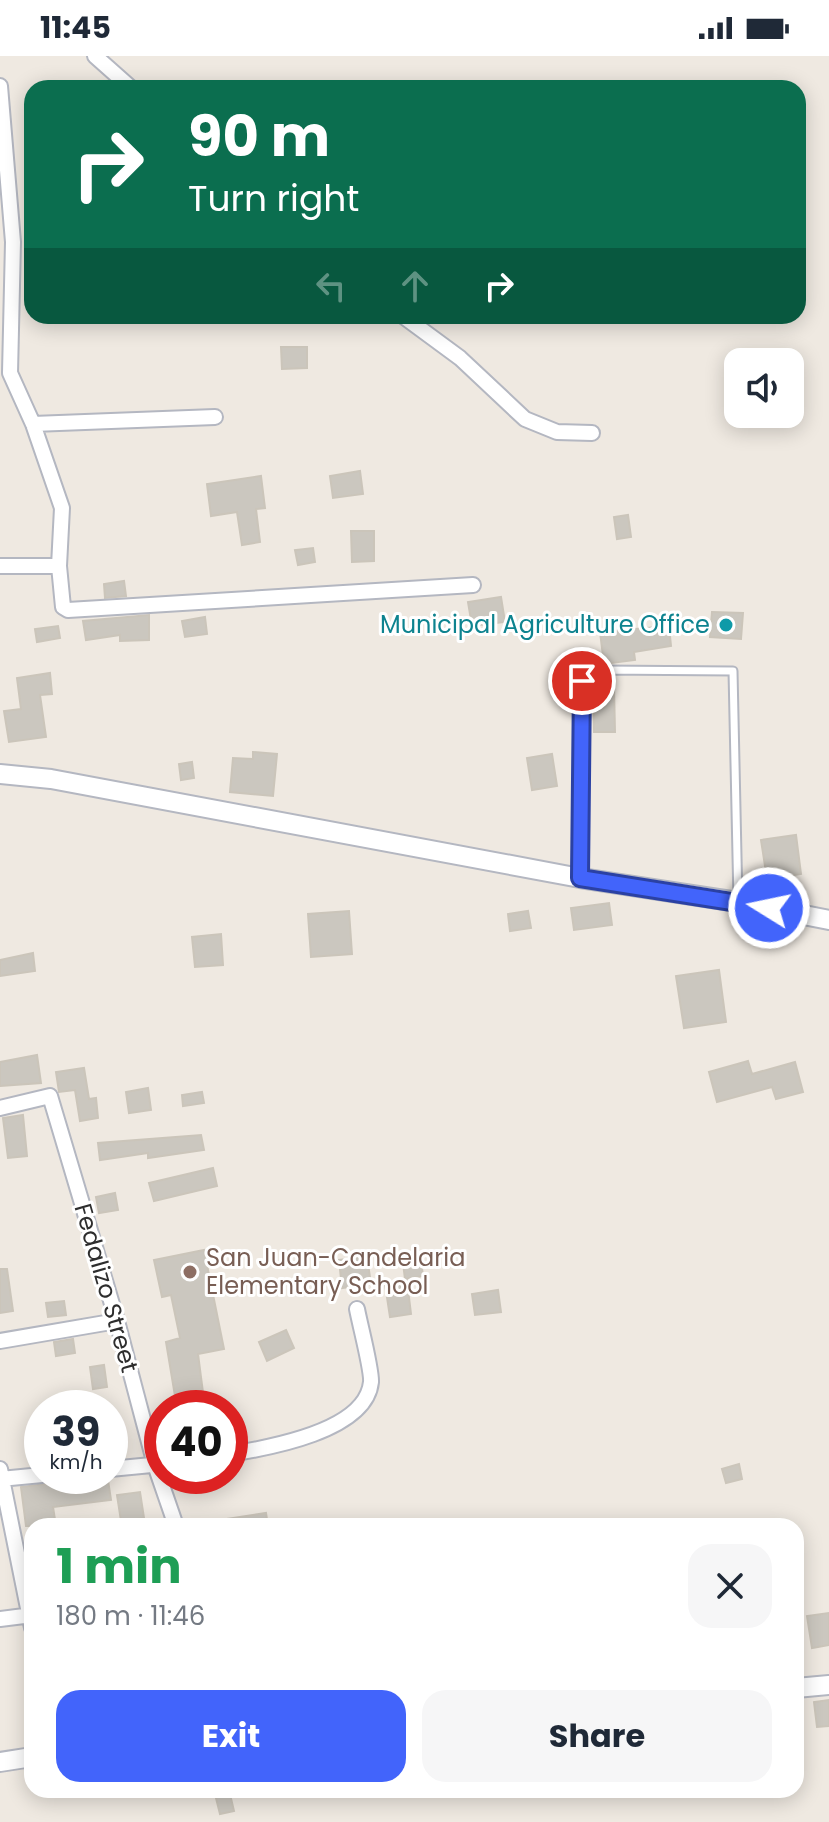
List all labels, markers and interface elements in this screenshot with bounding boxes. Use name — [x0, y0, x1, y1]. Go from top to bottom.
text: 11:45 — [40, 6, 111, 49]
text: 90 m — [188, 97, 330, 176]
icon: right — [56, 112, 160, 216]
text: Turn right — [188, 173, 359, 224]
icon: left — [309, 264, 353, 308]
icon: ahead — [393, 264, 437, 308]
icon: right — [477, 264, 521, 308]
map controls — [724, 348, 804, 428]
button: sound — [724, 348, 804, 428]
place label: Municipal Agriculture Office — [380, 608, 710, 641]
marker: Municipal Agriculture Office — [717, 616, 735, 634]
pin — [548, 647, 616, 715]
icon: arrive — [560, 659, 604, 703]
position arrow — [727, 866, 811, 950]
street label: Fedalizo Street — [67, 1200, 146, 1376]
place label: San Juan-Candelaria Elementary School — [206, 1241, 465, 1302]
marker: San Juan-Candelaria Elementary School — [181, 1263, 199, 1281]
speed limit sign: 40 — [144, 1390, 248, 1494]
text: 39 — [52, 1404, 100, 1460]
text: km/h — [49, 1448, 103, 1476]
text: 1 min — [56, 1533, 182, 1600]
button: close — [688, 1544, 772, 1628]
text: 180 m · 11:46 — [56, 1598, 205, 1634]
button: Exit — [56, 1690, 406, 1782]
button: Share — [422, 1690, 772, 1782]

